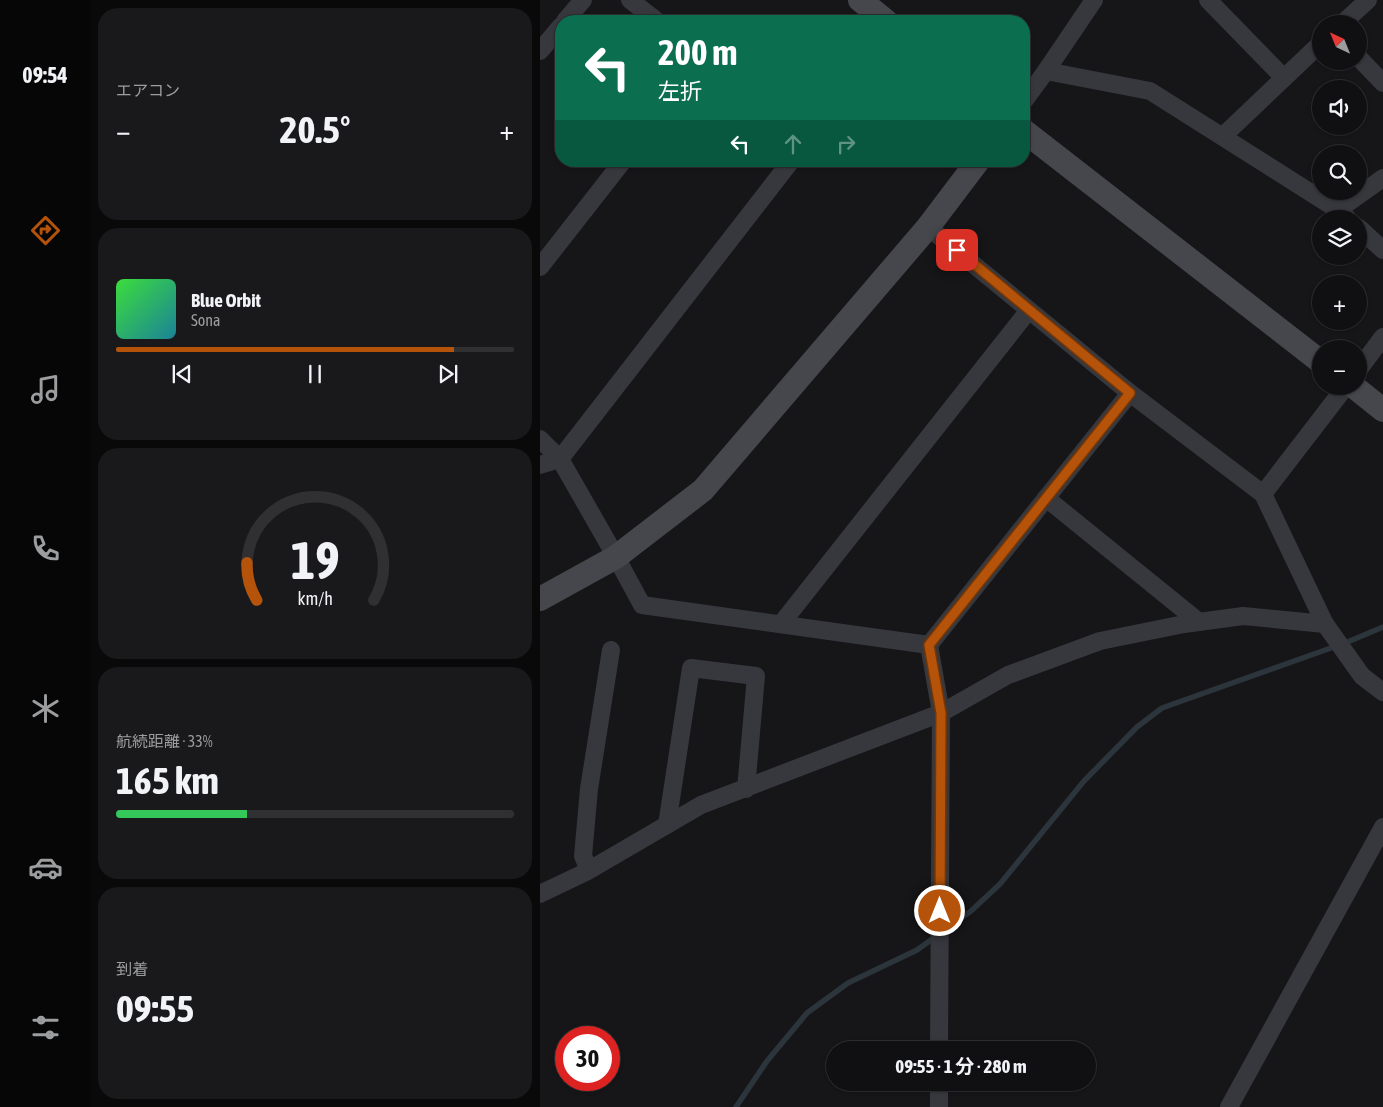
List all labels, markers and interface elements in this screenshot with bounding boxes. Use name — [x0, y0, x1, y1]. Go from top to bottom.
north arrow — [1312, 15, 1368, 70]
map controls — [1312, 15, 1367, 395]
text: 200 m — [658, 32, 737, 72]
icon: left — [575, 35, 640, 100]
text: 09:54 — [22, 62, 68, 88]
text: 左折 — [658, 78, 702, 104]
button: sound — [1312, 80, 1367, 135]
text: エアコン — [116, 81, 180, 99]
text: 20.5° — [280, 108, 350, 151]
text: − — [116, 114, 131, 146]
text: + — [499, 114, 514, 146]
icon: left — [726, 130, 754, 158]
icon: ahead — [779, 130, 807, 158]
icon: right — [832, 130, 860, 158]
button: search — [1312, 145, 1367, 200]
button: layers — [1312, 210, 1367, 265]
icon: directions — [28, 213, 63, 248]
pin — [936, 229, 978, 271]
icon: arrive — [943, 236, 971, 264]
button: + — [1312, 275, 1367, 330]
text: Blue Orbit — [191, 289, 261, 311]
text: Sona — [191, 311, 220, 329]
button: − — [1312, 340, 1367, 395]
icon: previous — [168, 360, 196, 388]
icon: pause — [301, 360, 329, 388]
icon: next — [434, 360, 462, 388]
icon: music — [28, 372, 63, 407]
text: 19 — [291, 530, 339, 590]
icon: phone — [28, 531, 63, 566]
text: km/h — [297, 588, 333, 609]
icon: climate — [28, 691, 63, 726]
text: 航続距離 · 33% — [116, 732, 213, 750]
text: 165 km — [116, 759, 219, 802]
icon: car — [28, 850, 63, 885]
position arrow — [913, 884, 965, 936]
text: 到着 — [116, 960, 148, 978]
text: 09:55 — [116, 987, 194, 1030]
icon: filters — [28, 1010, 63, 1045]
speed limit sign: 30 — [555, 1026, 620, 1091]
text: 09:55 · 1 分 · 280 m — [895, 1055, 1027, 1077]

